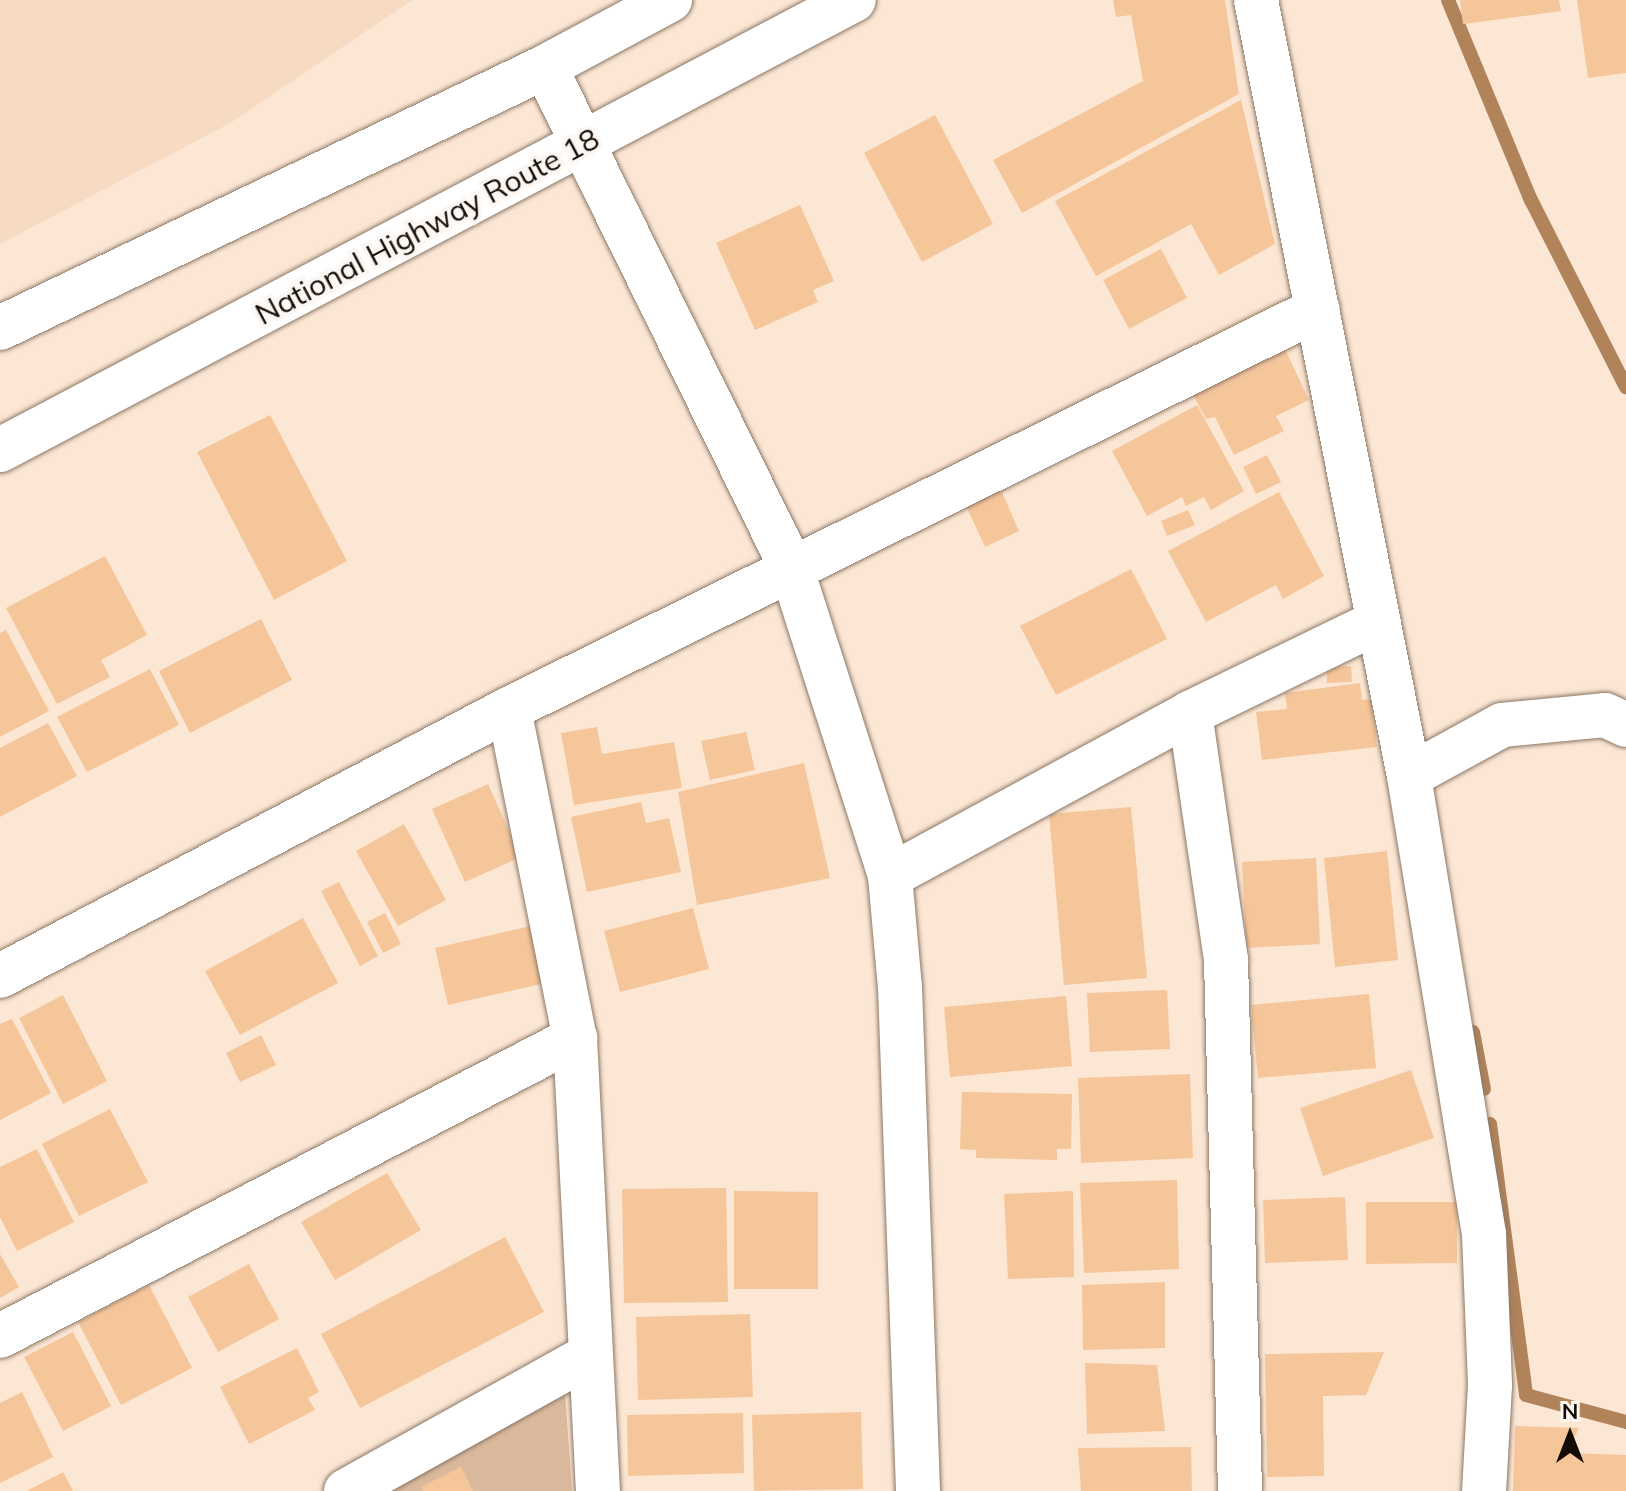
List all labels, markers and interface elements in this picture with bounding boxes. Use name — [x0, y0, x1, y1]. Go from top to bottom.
street label: National Highway Route 18 — [249, 120, 605, 332]
north arrow — [1530, 1395, 1610, 1475]
text: N — [1562, 1397, 1578, 1425]

